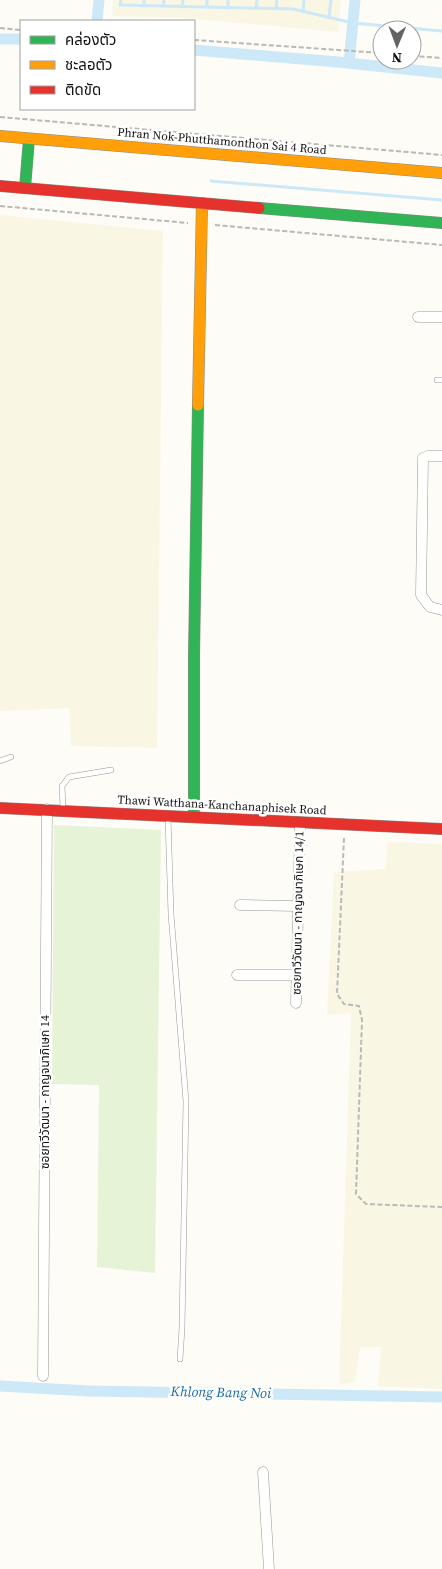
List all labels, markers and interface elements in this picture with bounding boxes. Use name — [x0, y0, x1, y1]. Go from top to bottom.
legend — [20, 20, 195, 110]
north arrow — [372, 20, 422, 70]
text: คล่องตัว — [65, 29, 116, 50]
text: N — [391, 48, 402, 68]
text: ชะลอตัว — [65, 54, 112, 75]
text: ติดขัด — [65, 79, 101, 100]
street label: Phran Nok-Phutthamonthon Sai 4 Road — [117, 124, 327, 158]
street label: Thawi Watthana-Kanchanaphisek Road — [117, 792, 327, 818]
street label: ซอยทวีวัฒนา - กาญจนาภิเษก 14/1 — [289, 831, 307, 995]
street label: ซอยทวีวัฒนา - กาญจนาภิเษก 14 — [37, 1015, 53, 1169]
water label: Khlong Bang Noi — [170, 1381, 272, 1403]

